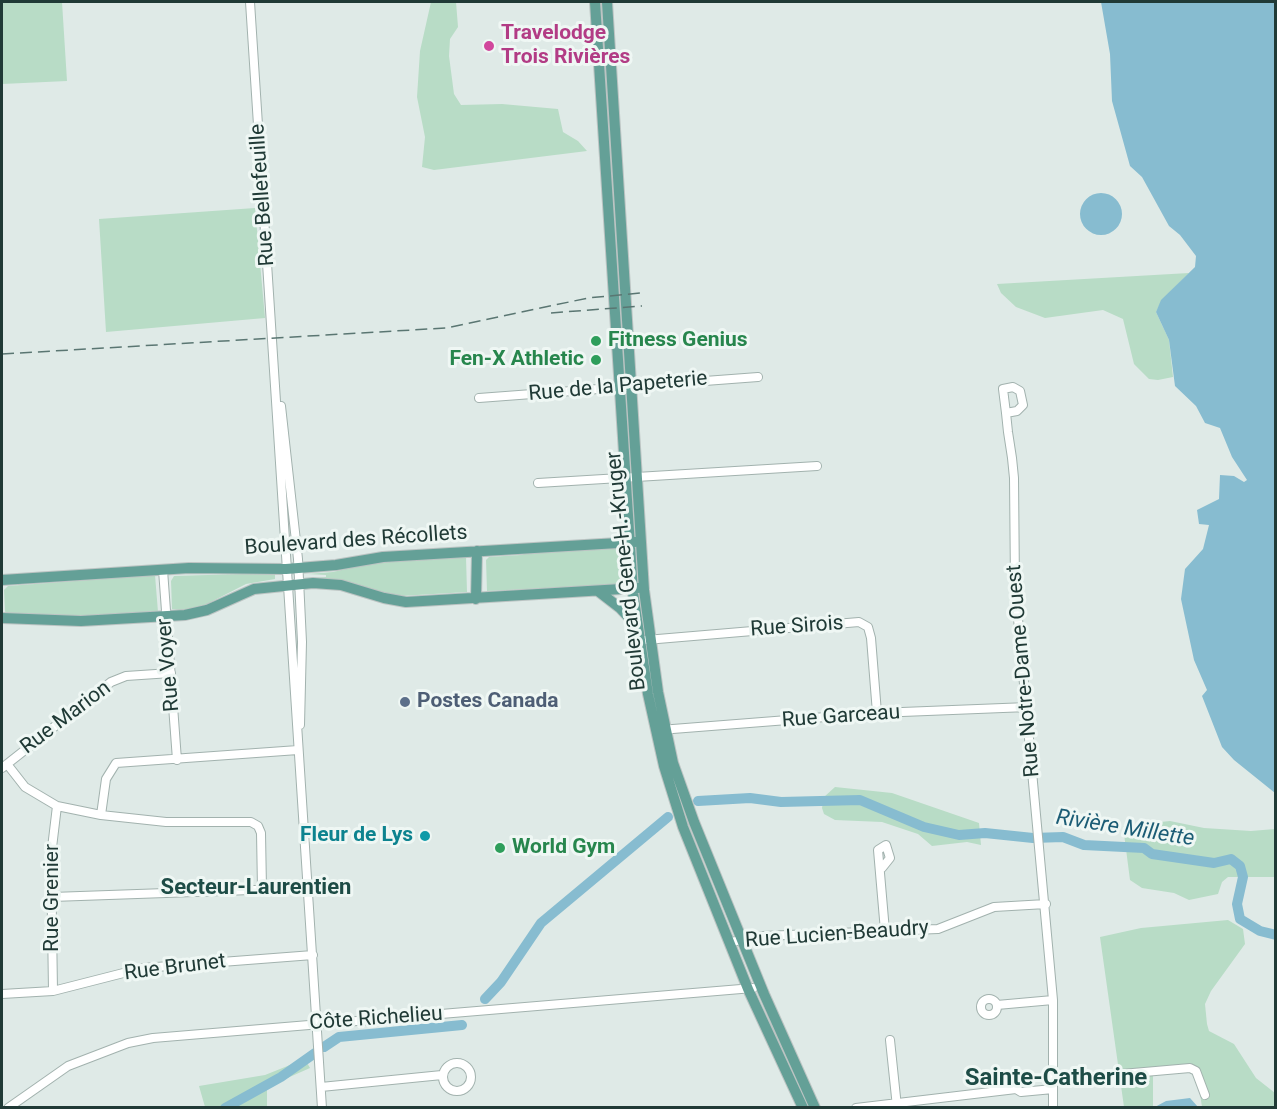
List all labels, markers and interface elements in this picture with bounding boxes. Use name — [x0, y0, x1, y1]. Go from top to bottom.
place label: Travelodge Trois Rivières — [501, 21, 630, 71]
marker: Travelodge Trois Rivières — [482, 39, 496, 53]
street label: Rue Bellefeuille — [245, 123, 281, 267]
place label: Fitness Genius — [608, 328, 748, 354]
marker: Fitness Genius — [589, 334, 603, 348]
place label: Fen-X Athletic — [449, 347, 584, 373]
marker: Fen-X Athletic — [589, 353, 603, 367]
street label: Rue de la Papeterie — [527, 367, 709, 407]
street label: Boulevard Gene-H.-Kruger — [602, 450, 652, 692]
street label: Boulevard des Récollets — [244, 521, 468, 561]
street label: Rue Notre-Dame Ouest — [1002, 564, 1046, 778]
street label: Rue Sirois — [750, 611, 844, 643]
street label: Rue Voyer — [152, 617, 186, 713]
street label: Rue Marion — [16, 676, 116, 760]
place label: Postes Canada — [417, 689, 559, 715]
marker: Postes Canada — [398, 695, 412, 709]
street label: Rue Garceau — [781, 700, 901, 734]
water label: Rivière Millette — [1054, 805, 1196, 853]
place label: Fleur de Lys — [300, 823, 413, 849]
marker: Fleur de Lys — [418, 829, 432, 843]
place label: World Gym — [512, 835, 615, 861]
marker: World Gym — [493, 841, 507, 855]
street label: Rue Grenier — [40, 844, 66, 952]
district label: Secteur-Laurentien — [161, 875, 351, 901]
street label: Rue Lucien-Beaudry — [744, 916, 930, 954]
street label: Rue Brunet — [123, 949, 227, 987]
street label: Côte Richelieu — [309, 1002, 443, 1036]
district label: Sainte-Catherine — [965, 1065, 1147, 1093]

